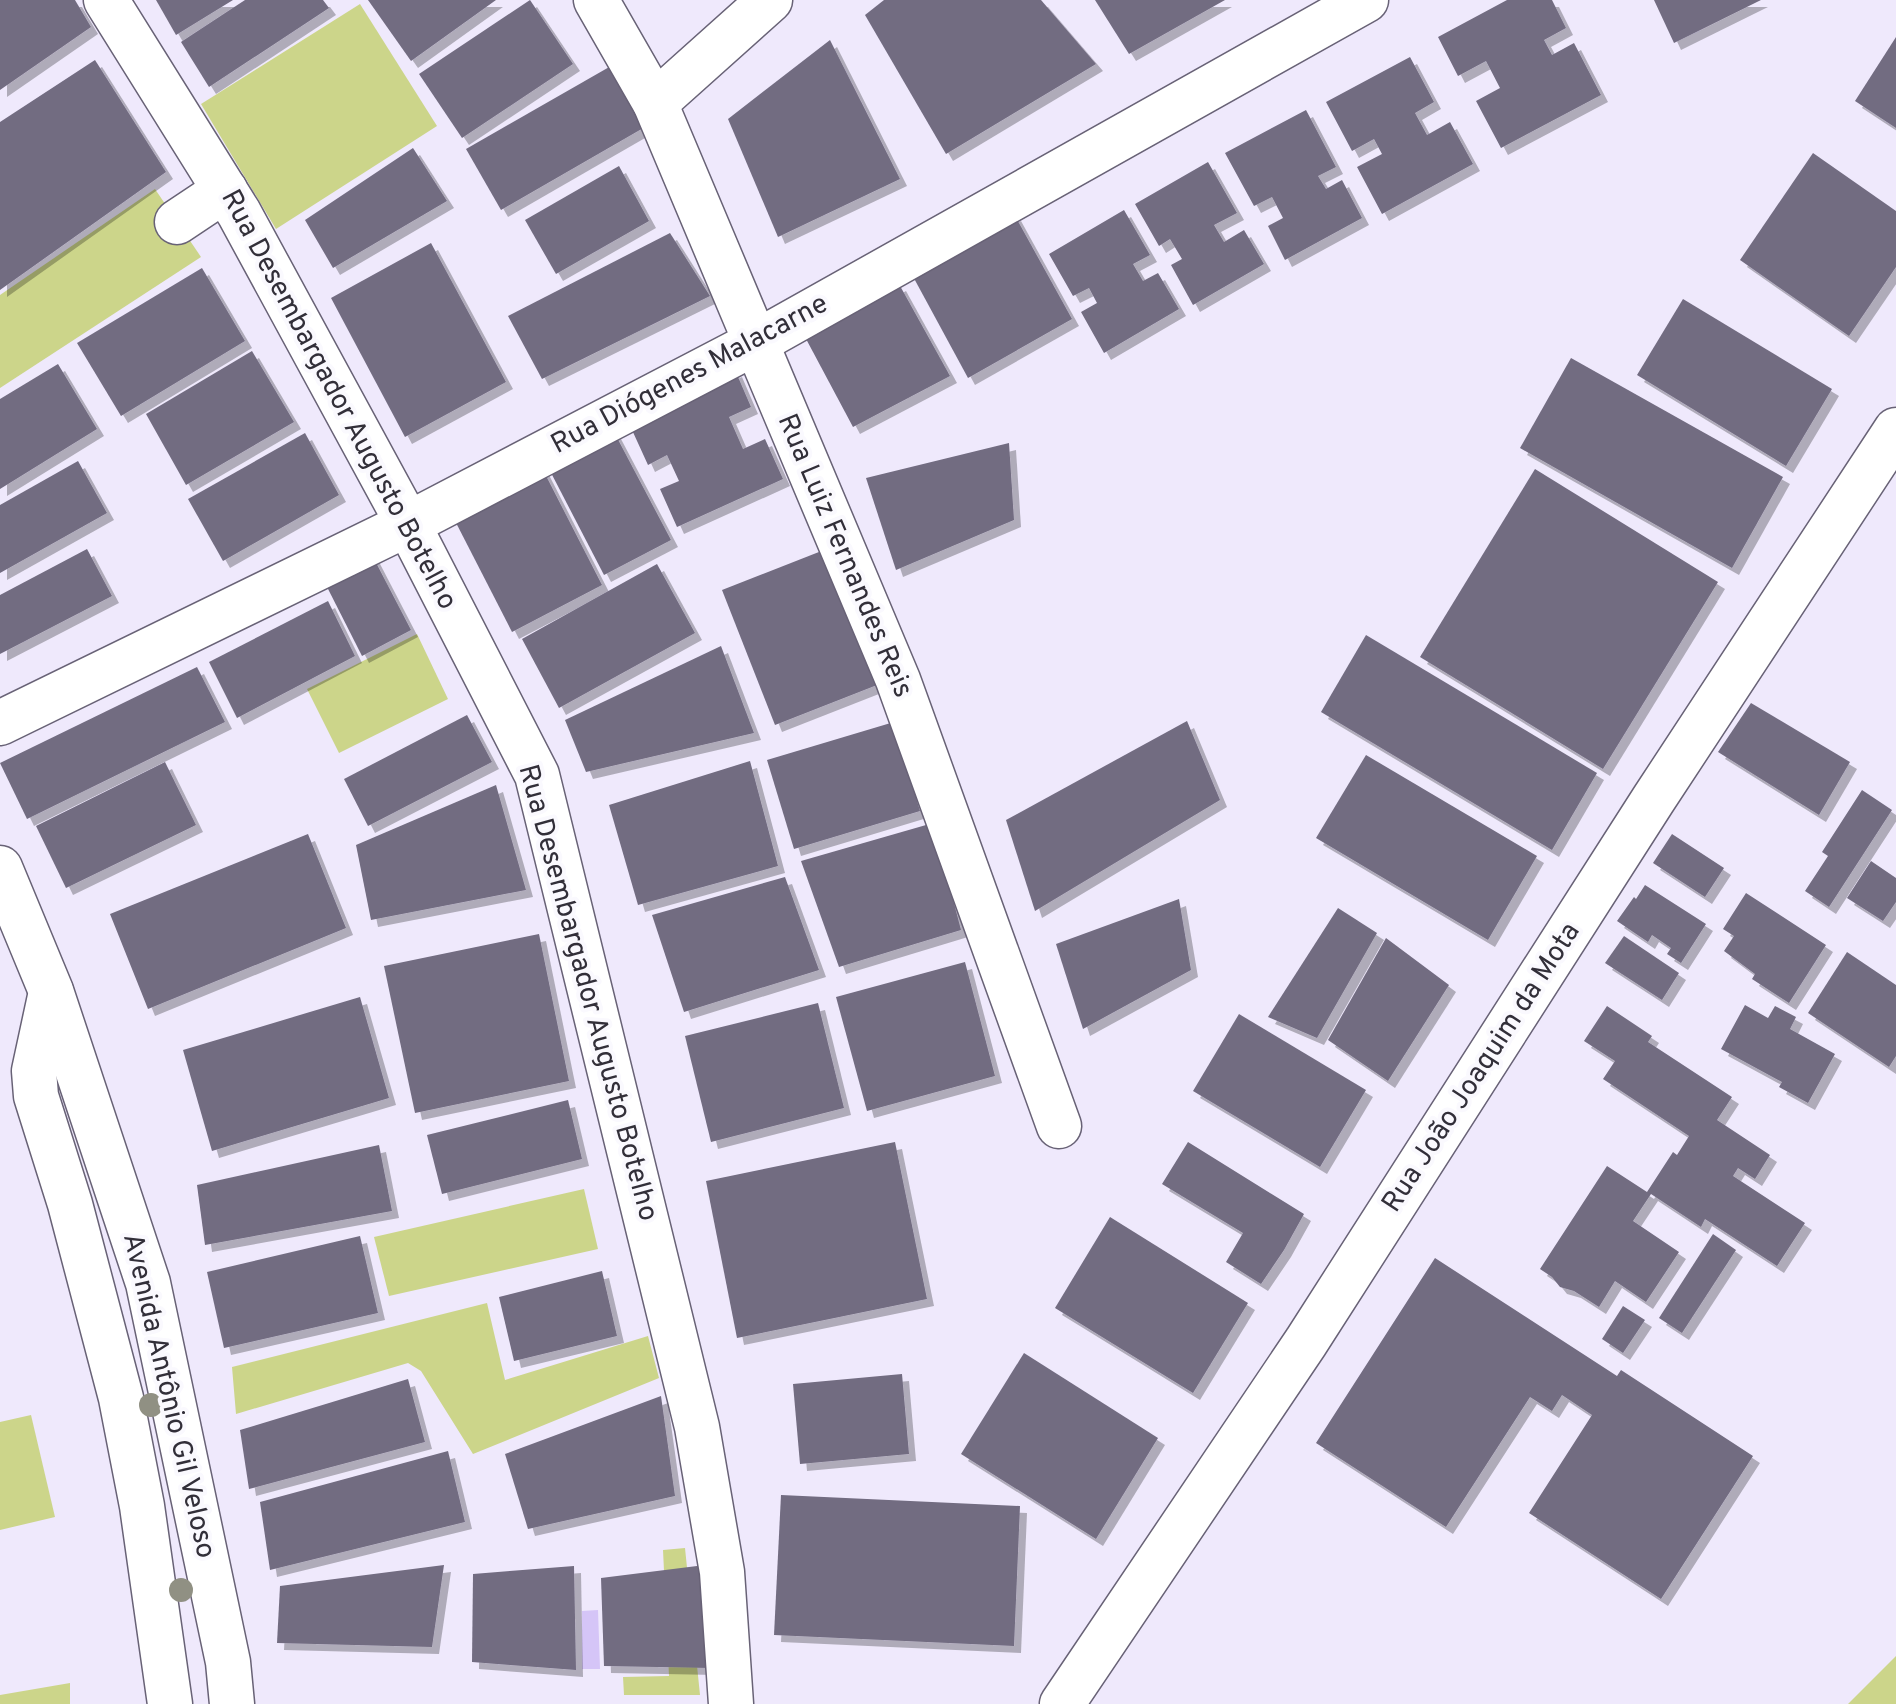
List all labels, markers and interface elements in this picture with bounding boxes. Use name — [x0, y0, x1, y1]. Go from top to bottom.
street label: Rua Desembargador Augusto Botelho — [212, 184, 464, 616]
street label: Rua Diógenes Malacarne — [545, 287, 835, 463]
street label: Rua Luiz Fernandes Reis — [768, 409, 920, 703]
street label: Rua Desembargador Augusto Botelho — [509, 761, 665, 1225]
street label: Rua João Joaquim da Mota — [1375, 916, 1589, 1220]
street label: Avenida Antônio Gil Veloso — [113, 1230, 223, 1562]

